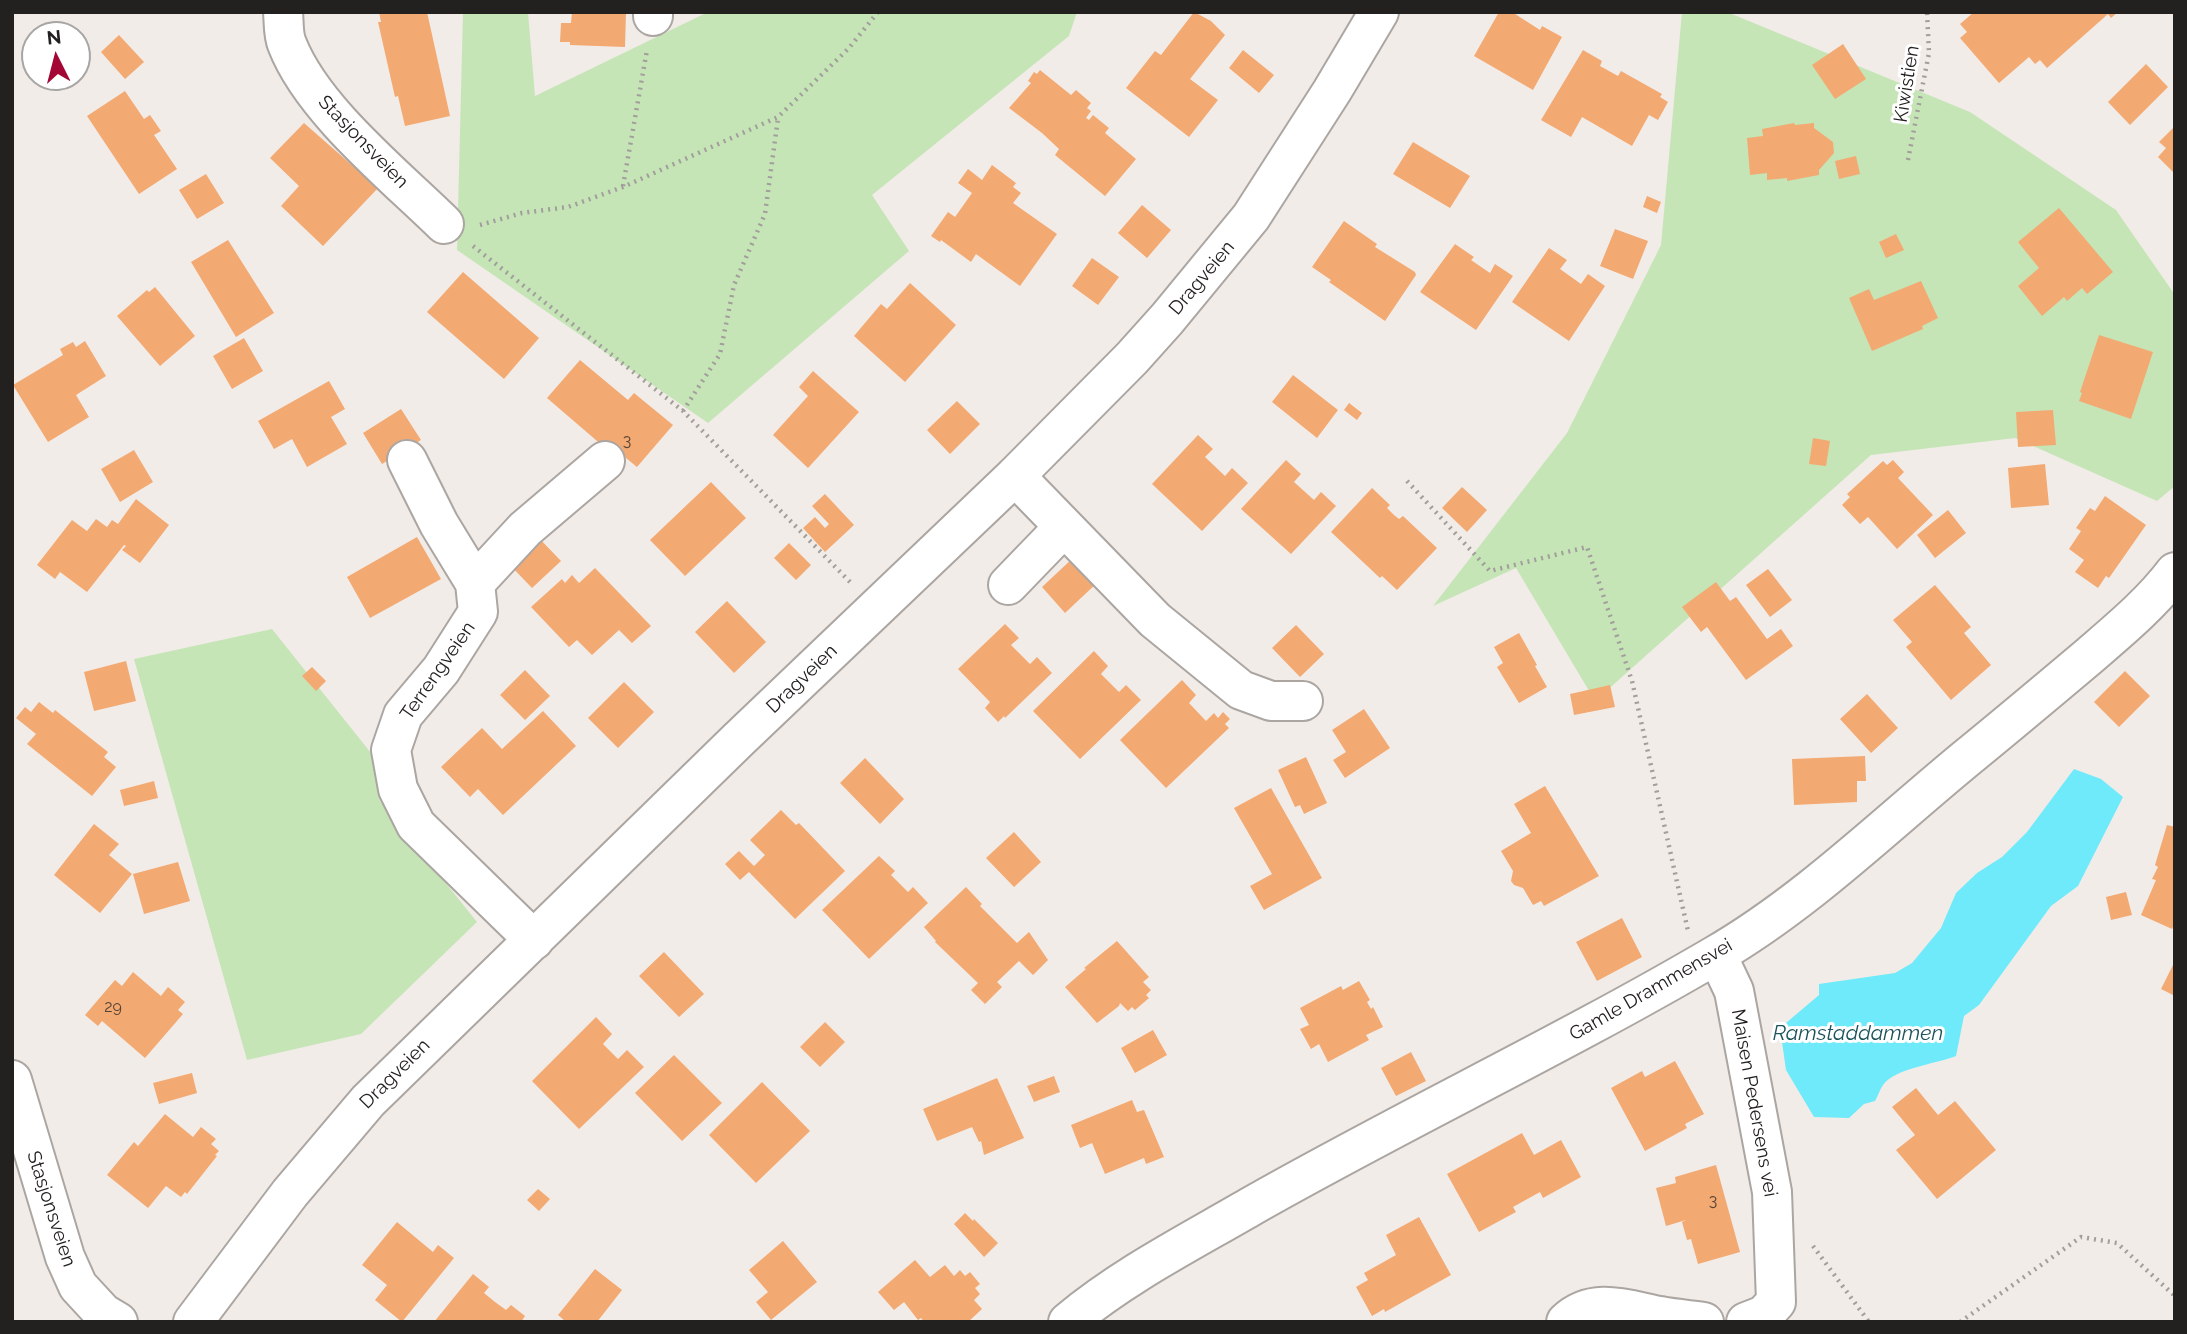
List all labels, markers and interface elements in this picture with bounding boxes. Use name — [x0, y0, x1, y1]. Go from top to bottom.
north arrow — [21, 21, 91, 91]
text: N — [46, 25, 62, 49]
street label: Kiwistien — [1890, 44, 1924, 124]
street label: Stasjonsveien — [313, 91, 413, 193]
street label: Dragveien — [1164, 236, 1240, 320]
house number: 3 — [623, 431, 631, 451]
street label: Terrengveien — [396, 617, 480, 725]
street label: Dragveien — [762, 640, 842, 718]
street label: Gamle Drammensvei — [1565, 934, 1737, 1046]
house number: 29 — [104, 997, 122, 1017]
street label: Maisen Pedersens vei — [1726, 1007, 1782, 1199]
water label: Ramstaddammen — [1773, 1021, 1943, 1047]
street label: Dragveien — [355, 1034, 435, 1114]
street label: Stasjonsveien — [22, 1148, 80, 1270]
house number: 3 — [1709, 1191, 1717, 1211]

